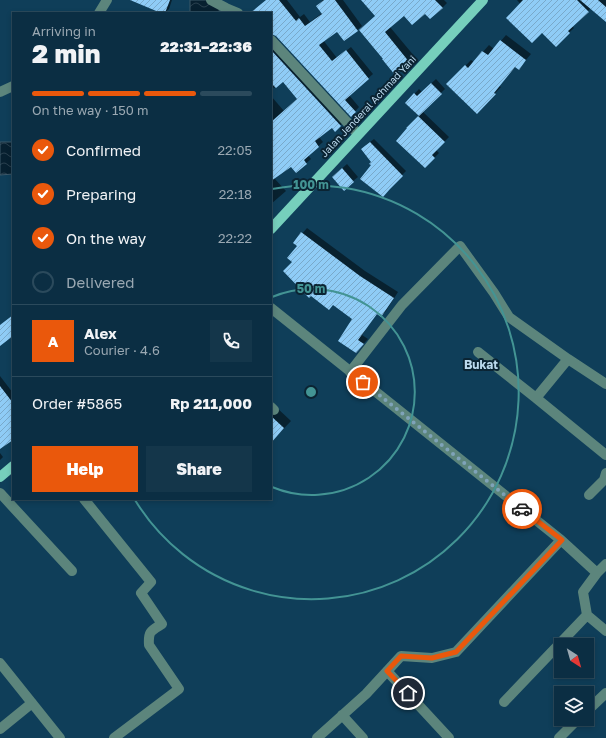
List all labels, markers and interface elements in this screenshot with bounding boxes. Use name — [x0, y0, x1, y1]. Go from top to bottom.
text: Arriving in — [32, 23, 96, 39]
text: 22:31–22:36 — [160, 37, 252, 55]
text: 2 min — [32, 38, 100, 69]
street label: Jalan Jenderal Achmad Yani — [318, 53, 418, 159]
text: On the way · 150 m — [32, 102, 149, 118]
icon: check — [32, 139, 54, 161]
text: Confirmed — [66, 141, 141, 159]
text: 22:05 — [217, 142, 252, 158]
text: 100 m — [293, 177, 329, 192]
icon: check — [32, 183, 54, 205]
text: Preparing — [66, 185, 136, 203]
text: 22:18 — [219, 186, 252, 202]
icon: check — [32, 227, 54, 249]
text: On the way — [66, 229, 146, 247]
text: 22:22 — [218, 230, 252, 246]
text: Delivered — [66, 273, 134, 291]
text: 50 m — [297, 281, 325, 296]
button: phone — [210, 320, 252, 362]
text: Alex — [84, 324, 117, 342]
text: A — [48, 332, 58, 350]
text: Courier · 4.6 — [84, 342, 160, 358]
district label: Bukat — [464, 357, 498, 372]
pin — [346, 365, 380, 399]
icon: bag — [352, 371, 374, 393]
centre of rings — [304, 385, 318, 399]
text: Order #5865 — [32, 394, 122, 412]
text: Rp 211,000 — [170, 394, 252, 412]
button: Help — [32, 446, 138, 492]
button: Share — [146, 446, 252, 492]
courier — [502, 489, 542, 529]
icon: car — [511, 498, 533, 520]
north arrow — [554, 638, 594, 678]
map controls — [554, 638, 594, 726]
pin — [391, 676, 425, 710]
icon: home — [397, 682, 419, 704]
button: layers — [554, 686, 594, 726]

